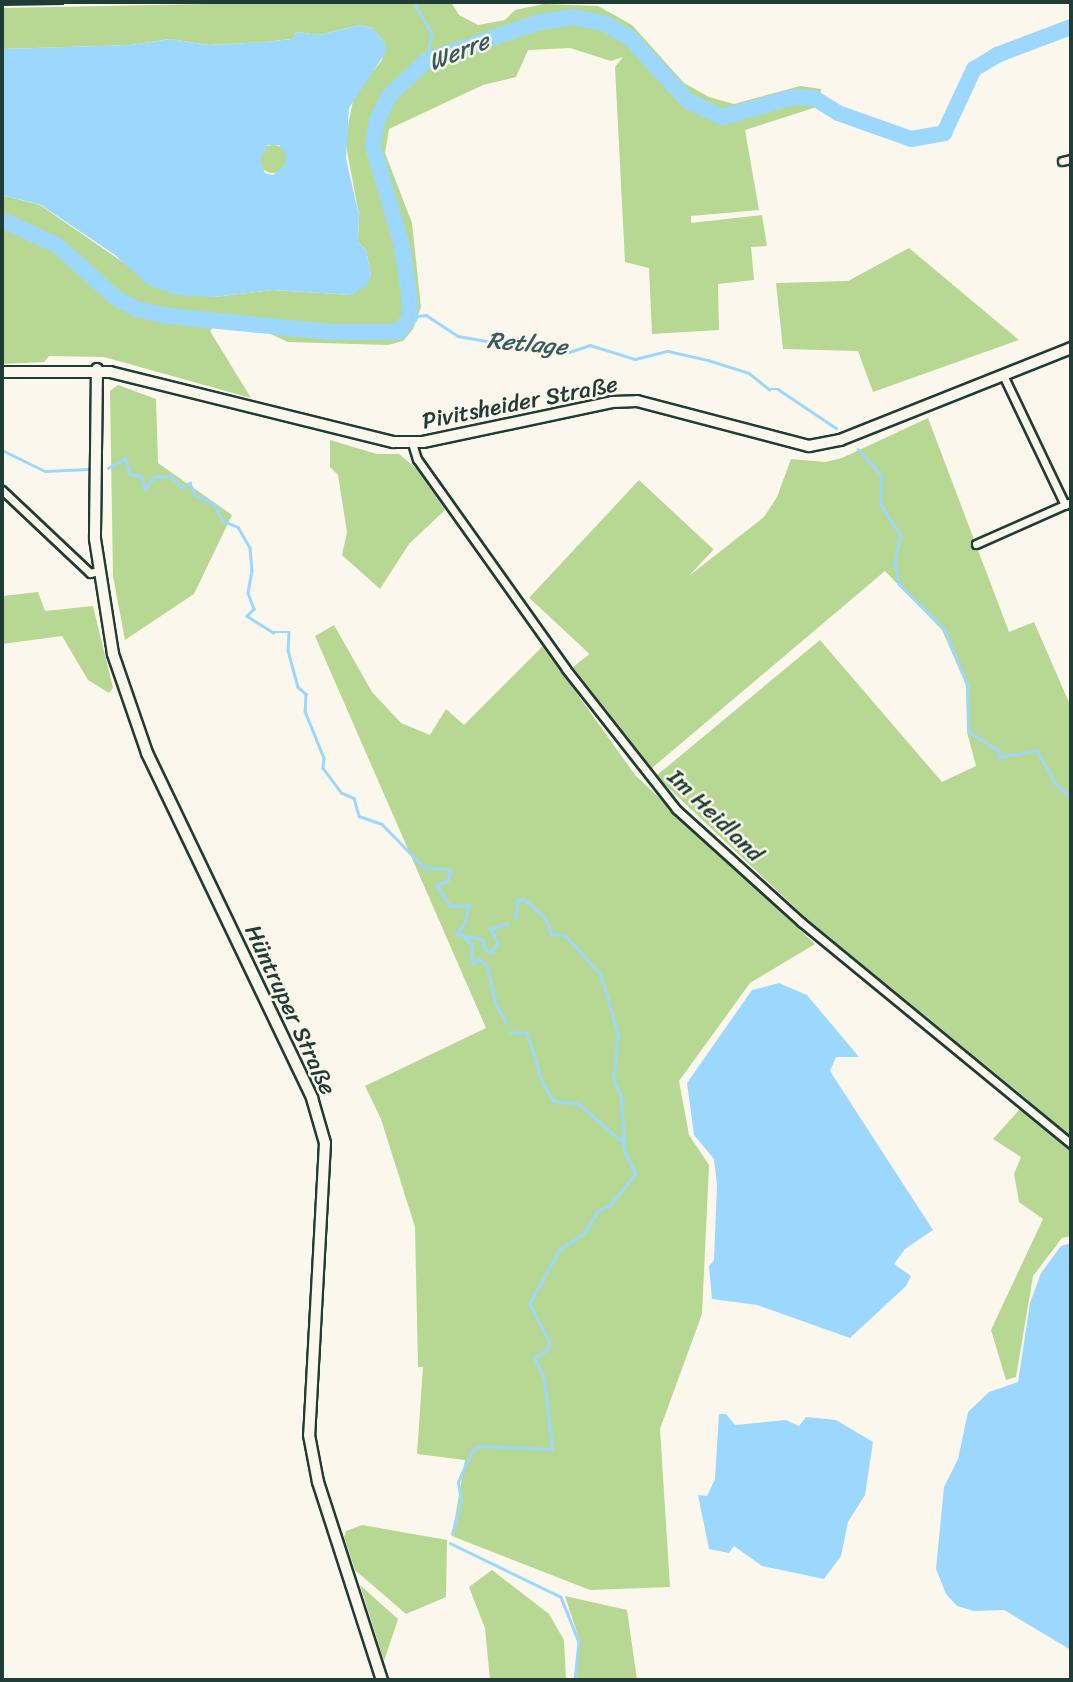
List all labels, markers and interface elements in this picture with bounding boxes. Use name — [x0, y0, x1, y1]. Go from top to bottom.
water label: Werre — [424, 27, 494, 77]
water label: Retlage — [486, 326, 568, 362]
street label: Pivitsheider Straße — [420, 370, 620, 436]
street label: Im Heidland — [662, 764, 768, 868]
street label: Hüntruper Straße — [238, 920, 342, 1100]

